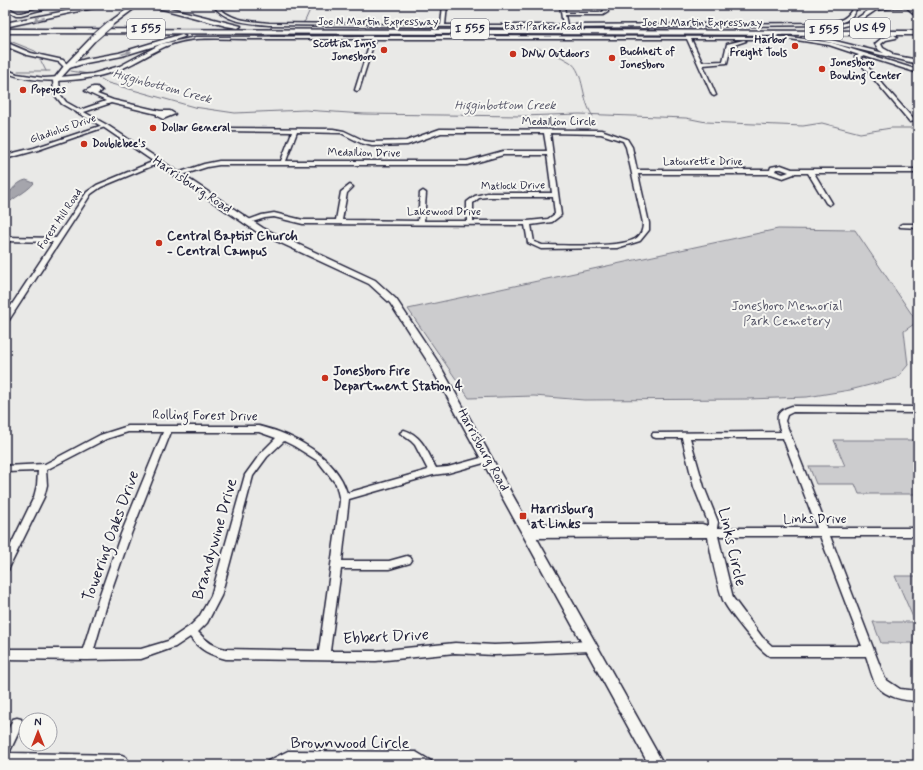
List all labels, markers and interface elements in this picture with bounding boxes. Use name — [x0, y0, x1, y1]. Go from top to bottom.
street label: Joe N Martin Expressway — [318, 15, 439, 29]
one-way arrow — [33, 16, 45, 22]
street label: Joe N Martin Expressway — [642, 16, 763, 30]
road number: US 49 — [850, 18, 890, 38]
road number: I 555 — [127, 19, 165, 39]
road number: I 555 — [451, 19, 489, 39]
street label: East Parker Road — [504, 20, 583, 34]
road number: I 555 — [805, 20, 843, 40]
place label: Harbor Freight Tools — [730, 33, 788, 61]
place label: Scottish Inns Jonesboro — [313, 37, 377, 64]
marker: Harbor Freight Tools — [790, 41, 800, 51]
marker: Scottish Inns Jonesboro — [379, 45, 389, 55]
place label: Buchheit of Jonesboro — [620, 45, 675, 72]
place label: DNW Outdoors — [521, 47, 590, 61]
marker: DNW Outdoors — [508, 49, 518, 59]
one-way arrow — [120, 50, 132, 56]
marker: Buchheit of Jonesboro — [607, 53, 617, 63]
place label: Jonesboro Bowling Center — [830, 56, 902, 85]
marker: Jonesboro Bowling Center — [817, 64, 827, 74]
water label: Higginbottom Creek — [111, 66, 214, 109]
place label: Popeyes — [31, 83, 66, 97]
marker: Popeyes — [18, 85, 28, 95]
water label: Higginbottom Creek — [454, 98, 556, 115]
street label: Gladiolus Drive — [28, 111, 98, 147]
street label: Medallion Circle — [522, 115, 596, 129]
place label: Dollar General — [161, 121, 230, 135]
marker: Dollar General — [148, 123, 158, 133]
place label: Doublebee's — [92, 137, 146, 151]
marker: Doublebee's — [79, 139, 89, 149]
street label: Medallion Drive — [327, 145, 401, 161]
street label: Harrisburg Road — [149, 152, 235, 218]
street label: Latourette Drive — [663, 155, 743, 169]
street label: Matlock Drive — [481, 178, 545, 194]
street label: Forest Hill Road — [35, 186, 85, 252]
street label: Lakewood Drive — [407, 205, 481, 219]
place label: Central Baptist Church - Central Campus — [167, 228, 298, 260]
marker: Central Baptist Church - Central Campus — [154, 238, 164, 248]
park label: Jonesboro Memorial Park Cemetery — [731, 298, 843, 330]
place label: Jonesboro Fire Department Station 4 — [333, 363, 463, 395]
marker: Jonesboro Fire Department Station 4 — [320, 373, 330, 383]
street label: Harrisburg Road — [453, 406, 513, 494]
street label: Rolling Forest Drive — [152, 407, 258, 427]
street label: Towering Oaks Drive — [78, 468, 145, 605]
street label: Brandywine Drive — [188, 476, 242, 602]
place label: Harrisburg at Links — [531, 501, 594, 533]
street label: Links Circle — [713, 506, 751, 588]
marker: Harrisburg at Links — [518, 511, 528, 521]
street label: Links Drive — [783, 511, 847, 528]
street label: Ebbert Drive — [342, 624, 430, 650]
north arrow — [18, 712, 58, 752]
text: N — [34, 716, 42, 730]
street label: Brownwood Circle — [290, 733, 410, 754]

